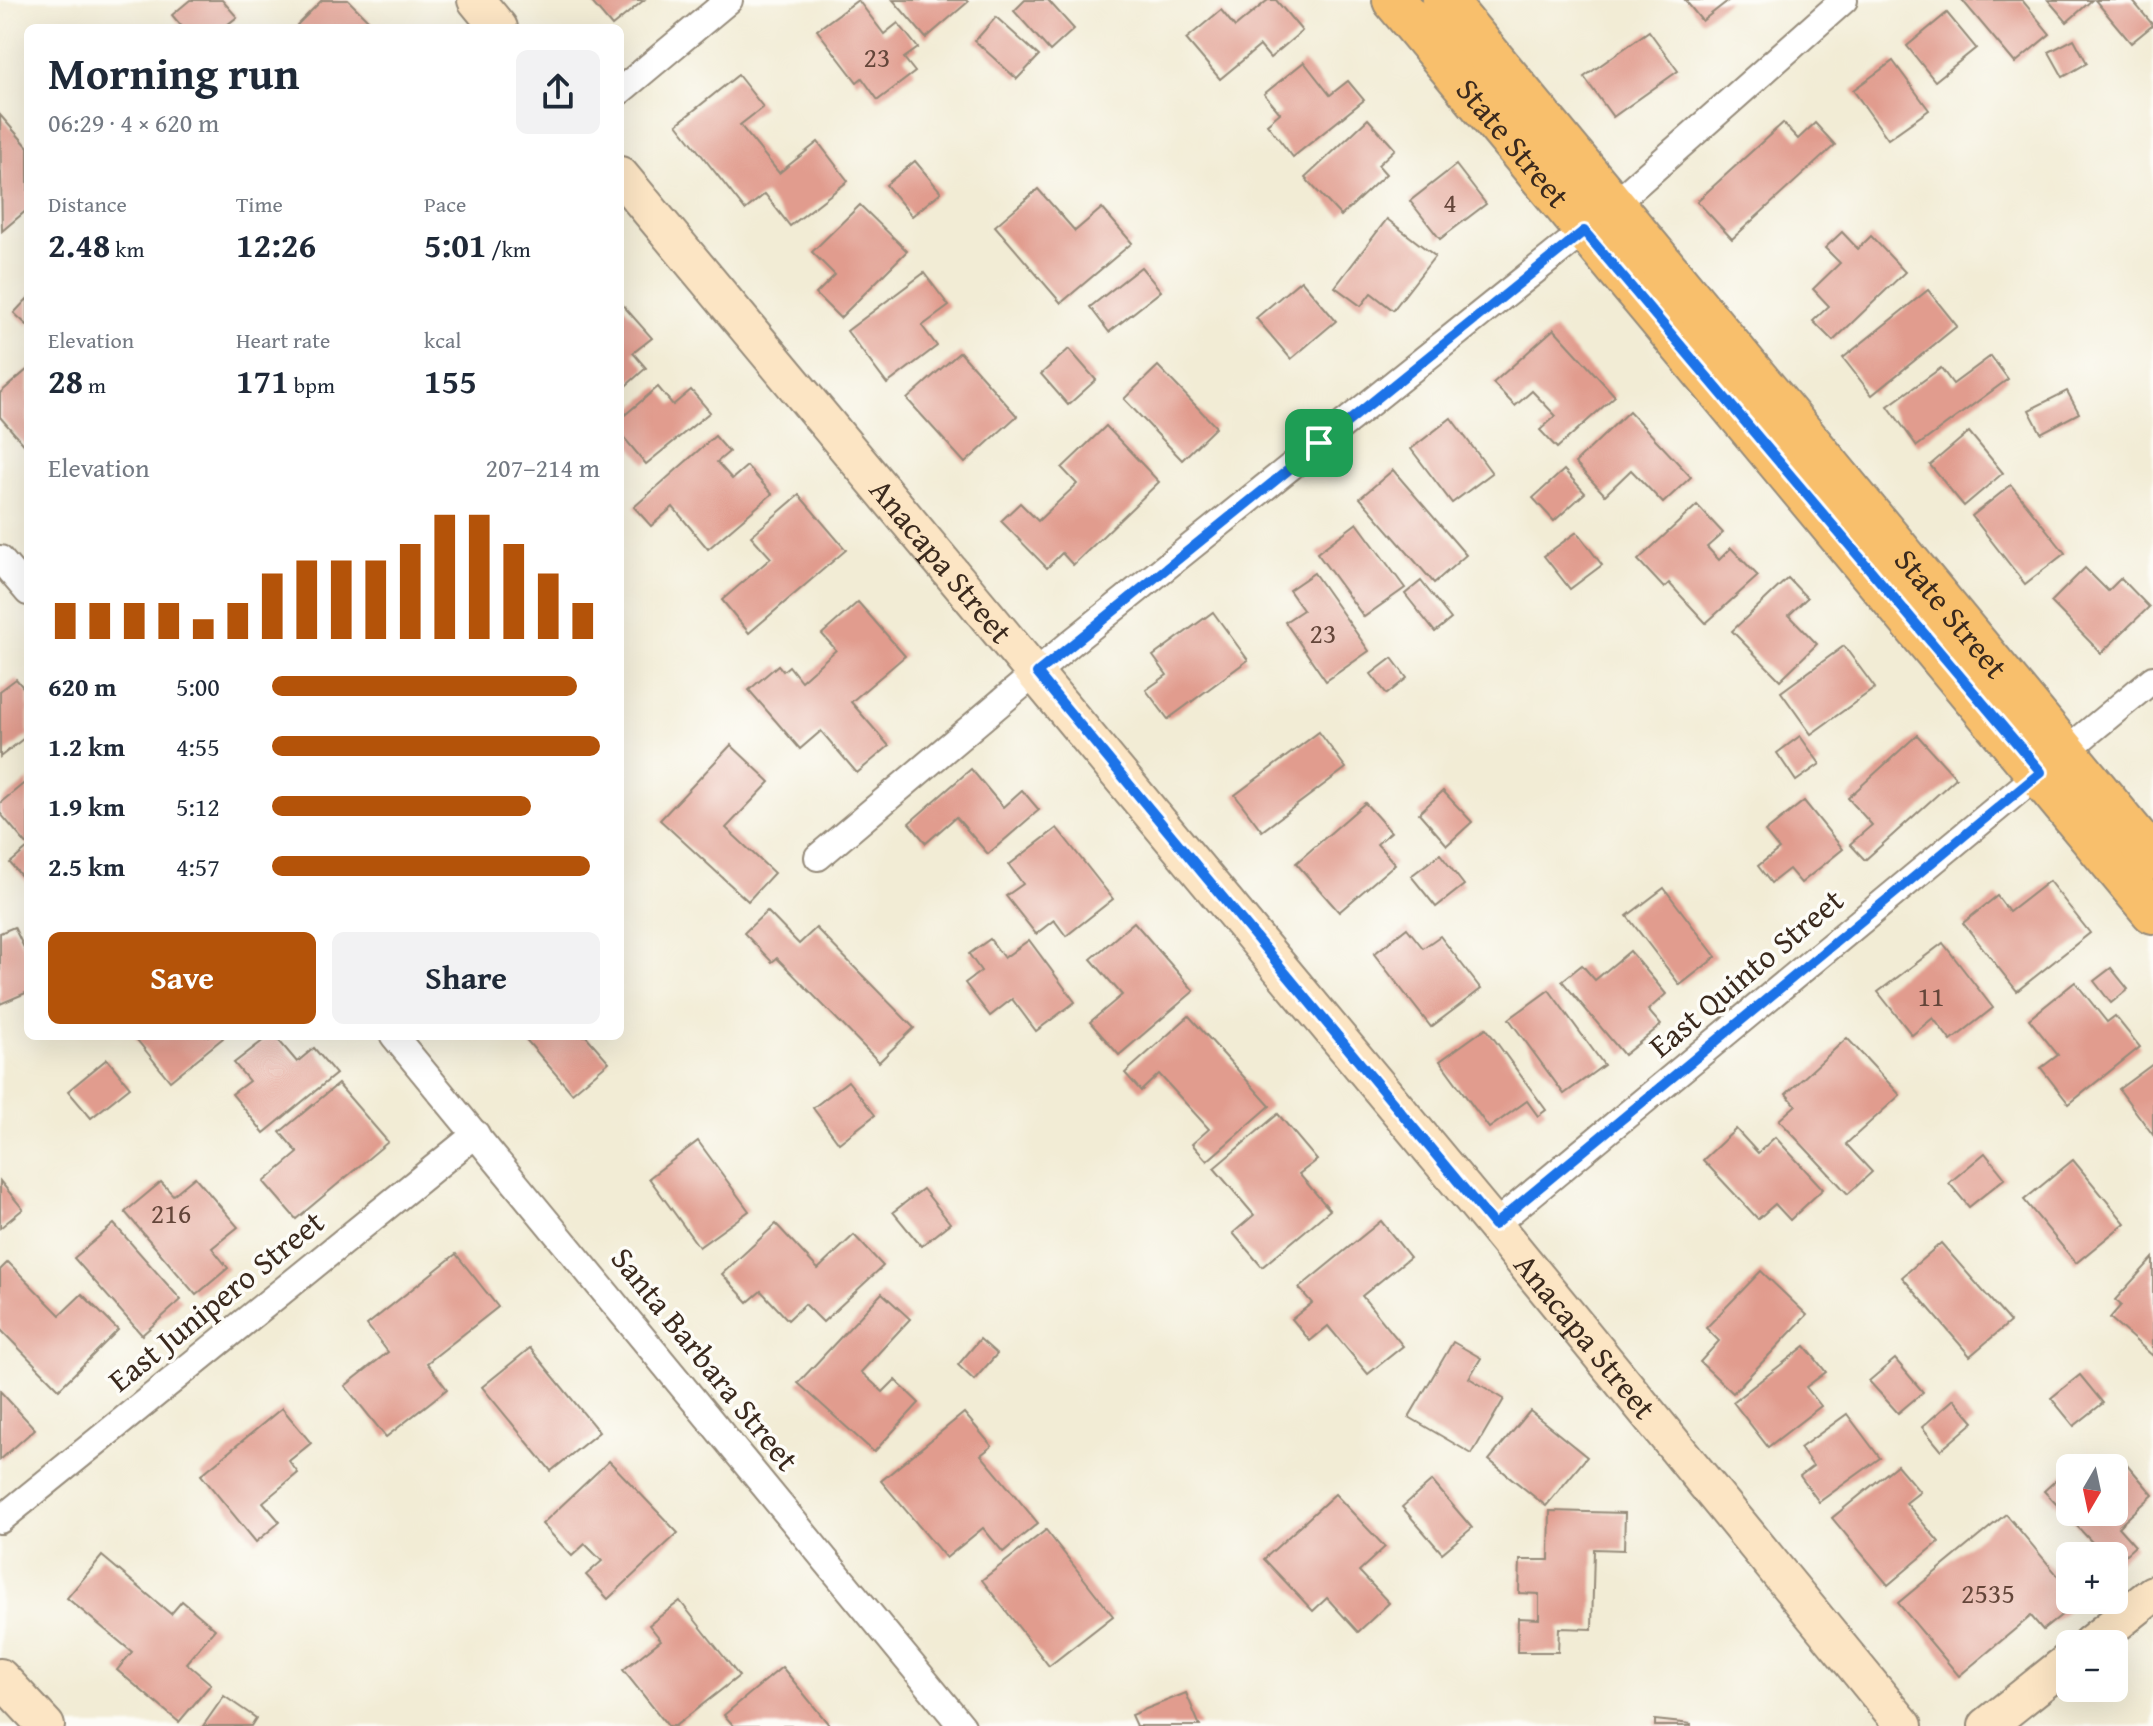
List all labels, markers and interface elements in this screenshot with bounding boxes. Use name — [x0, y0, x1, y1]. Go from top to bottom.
house number: 23 — [864, 36, 890, 77]
text: Morning run — [48, 41, 299, 105]
button: share — [516, 50, 600, 134]
street label: State Street — [1445, 68, 1581, 218]
text: 06:29 · 4 × 620 m — [48, 103, 219, 142]
house number: 4 — [1443, 181, 1457, 222]
text: Distance — [48, 188, 127, 220]
text: Time — [236, 188, 283, 220]
text: Pace — [424, 188, 466, 220]
text: 2.48 — [48, 220, 110, 269]
text: 12:26 — [236, 220, 316, 269]
text: 5:01 — [424, 220, 486, 269]
text: km — [110, 233, 144, 265]
text: /km — [486, 233, 531, 265]
text: Elevation — [48, 324, 134, 356]
text: Heart rate — [236, 324, 330, 356]
text: kcal — [424, 324, 462, 356]
text: 28 — [48, 356, 83, 405]
text: 171 — [236, 356, 289, 405]
text: 155 — [424, 356, 477, 405]
text: m — [83, 369, 106, 401]
text: bpm — [289, 369, 335, 401]
pin — [1285, 409, 1353, 477]
icon: arrive — [1297, 421, 1341, 465]
text: Elevation — [48, 448, 150, 487]
text: 207–214 m — [486, 448, 600, 487]
street label: Anacapa Street — [859, 468, 1024, 653]
street label: State Street — [1884, 538, 2019, 689]
house number: 23 — [1310, 612, 1336, 653]
text: 620 m — [48, 667, 116, 706]
text: 5:00 — [176, 667, 220, 706]
text: 1.2 km — [48, 727, 125, 766]
text: 4:55 — [176, 727, 220, 766]
text: 1.9 km — [48, 787, 125, 826]
text: 5:12 — [176, 787, 220, 826]
text: 2.5 km — [48, 847, 125, 886]
text: 4:57 — [176, 847, 220, 886]
street label: East Quinto Street — [1638, 877, 1853, 1068]
button: Save — [48, 932, 316, 1024]
button: Share — [332, 932, 600, 1024]
house number: 11 — [1918, 975, 1944, 1016]
house number: 216 — [151, 1192, 191, 1233]
street label: East Junipero Street — [98, 1199, 334, 1403]
street label: Santa Barbara Street — [600, 1237, 811, 1481]
street label: Anacapa Street — [1503, 1243, 1668, 1429]
north arrow — [2056, 1454, 2128, 1526]
map controls — [2056, 1454, 2128, 1702]
button: + — [2056, 1542, 2128, 1614]
house number: 2535 — [1961, 1572, 2015, 1613]
button: − — [2056, 1630, 2128, 1702]

